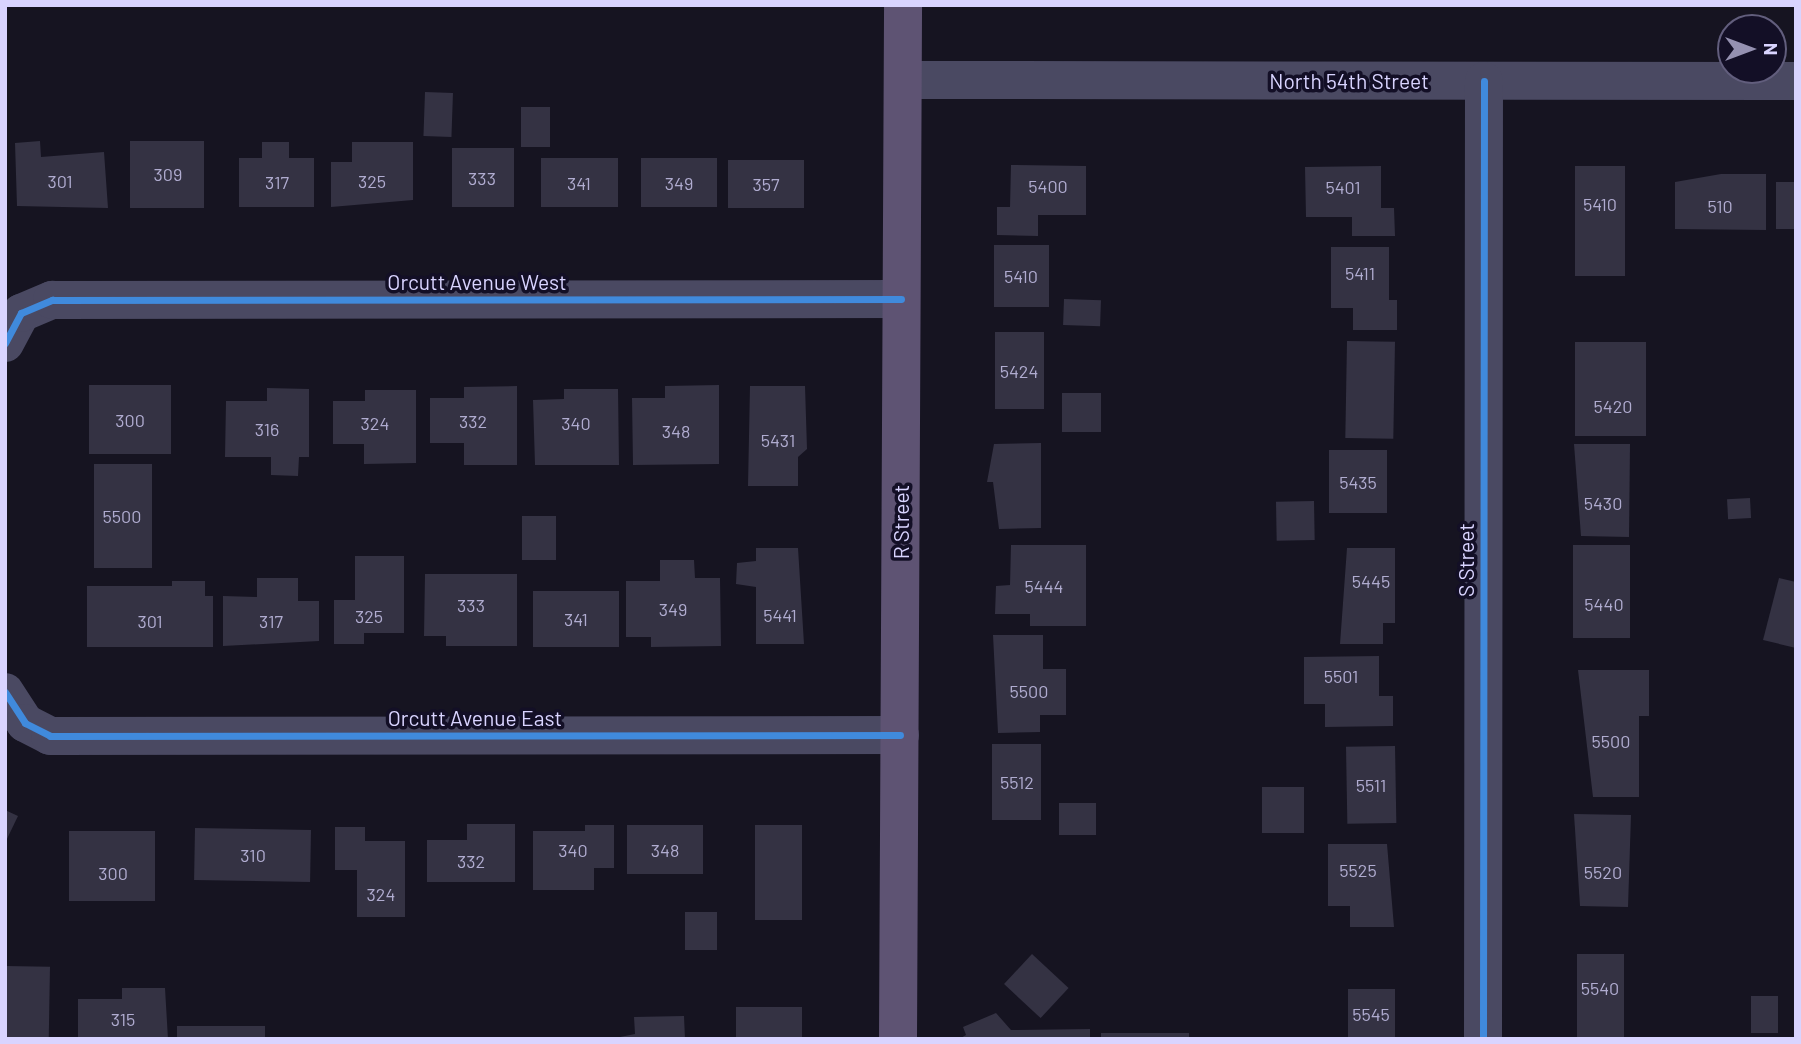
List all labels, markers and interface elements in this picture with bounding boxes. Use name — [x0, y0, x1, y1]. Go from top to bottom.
north arrow — [1717, 14, 1787, 84]
text: N — [1760, 43, 1783, 55]
street label: North 54th Street — [1269, 68, 1429, 94]
house number: 309 — [154, 163, 182, 185]
house number: 333 — [468, 167, 496, 189]
house number: 301 — [47, 170, 73, 192]
house number: 325 — [358, 170, 386, 192]
house number: 317 — [265, 171, 289, 193]
house number: 341 — [567, 172, 591, 194]
house number: 349 — [665, 172, 693, 194]
house number: 357 — [752, 173, 780, 195]
house number: 5400 — [1028, 175, 1068, 197]
house number: 5401 — [1325, 176, 1361, 198]
house number: 5410 — [1583, 193, 1617, 215]
house number: 510 — [1707, 195, 1733, 217]
house number: 5411 — [1345, 262, 1375, 284]
house number: 5410 — [1004, 265, 1038, 287]
street label: Orcutt Avenue West — [387, 269, 567, 295]
house number: 5424 — [1000, 360, 1038, 382]
house number: 5420 — [1594, 395, 1632, 417]
house number: 300 — [115, 409, 145, 431]
house number: 332 — [459, 410, 487, 432]
house number: 324 — [361, 412, 389, 434]
house number: 340 — [561, 412, 591, 434]
house number: 316 — [255, 418, 279, 440]
house number: 348 — [662, 420, 690, 442]
house number: 5431 — [761, 429, 795, 451]
house number: 5435 — [1339, 471, 1377, 493]
street label: R Street — [888, 485, 914, 559]
house number: 5430 — [1584, 492, 1622, 514]
house number: 5500 — [103, 505, 141, 527]
street label: S Street — [1453, 523, 1479, 597]
house number: 5445 — [1352, 570, 1390, 592]
house number: 5444 — [1024, 575, 1064, 597]
house number: 5440 — [1584, 593, 1624, 615]
house number: 333 — [457, 594, 485, 616]
house number: 349 — [659, 598, 687, 620]
house number: 5441 — [763, 604, 797, 626]
house number: 325 — [355, 605, 383, 627]
house number: 341 — [564, 608, 588, 630]
house number: 301 — [137, 610, 163, 632]
house number: 317 — [259, 610, 283, 632]
house number: 5501 — [1324, 665, 1358, 687]
house number: 5500 — [1010, 680, 1048, 702]
street label: Orcutt Avenue East — [388, 705, 562, 731]
house number: 5500 — [1592, 730, 1630, 752]
house number: 5512 — [1000, 771, 1034, 793]
house number: 5511 — [1356, 774, 1386, 796]
house number: 340 — [558, 839, 588, 861]
house number: 348 — [651, 839, 679, 861]
house number: 310 — [240, 844, 266, 866]
house number: 332 — [457, 850, 485, 872]
house number: 5525 — [1339, 859, 1377, 881]
house number: 5520 — [1584, 861, 1622, 883]
house number: 300 — [98, 862, 128, 884]
house number: 324 — [367, 883, 395, 905]
house number: 5540 — [1581, 977, 1619, 999]
house number: 5545 — [1352, 1003, 1390, 1025]
house number: 315 — [111, 1008, 135, 1030]

